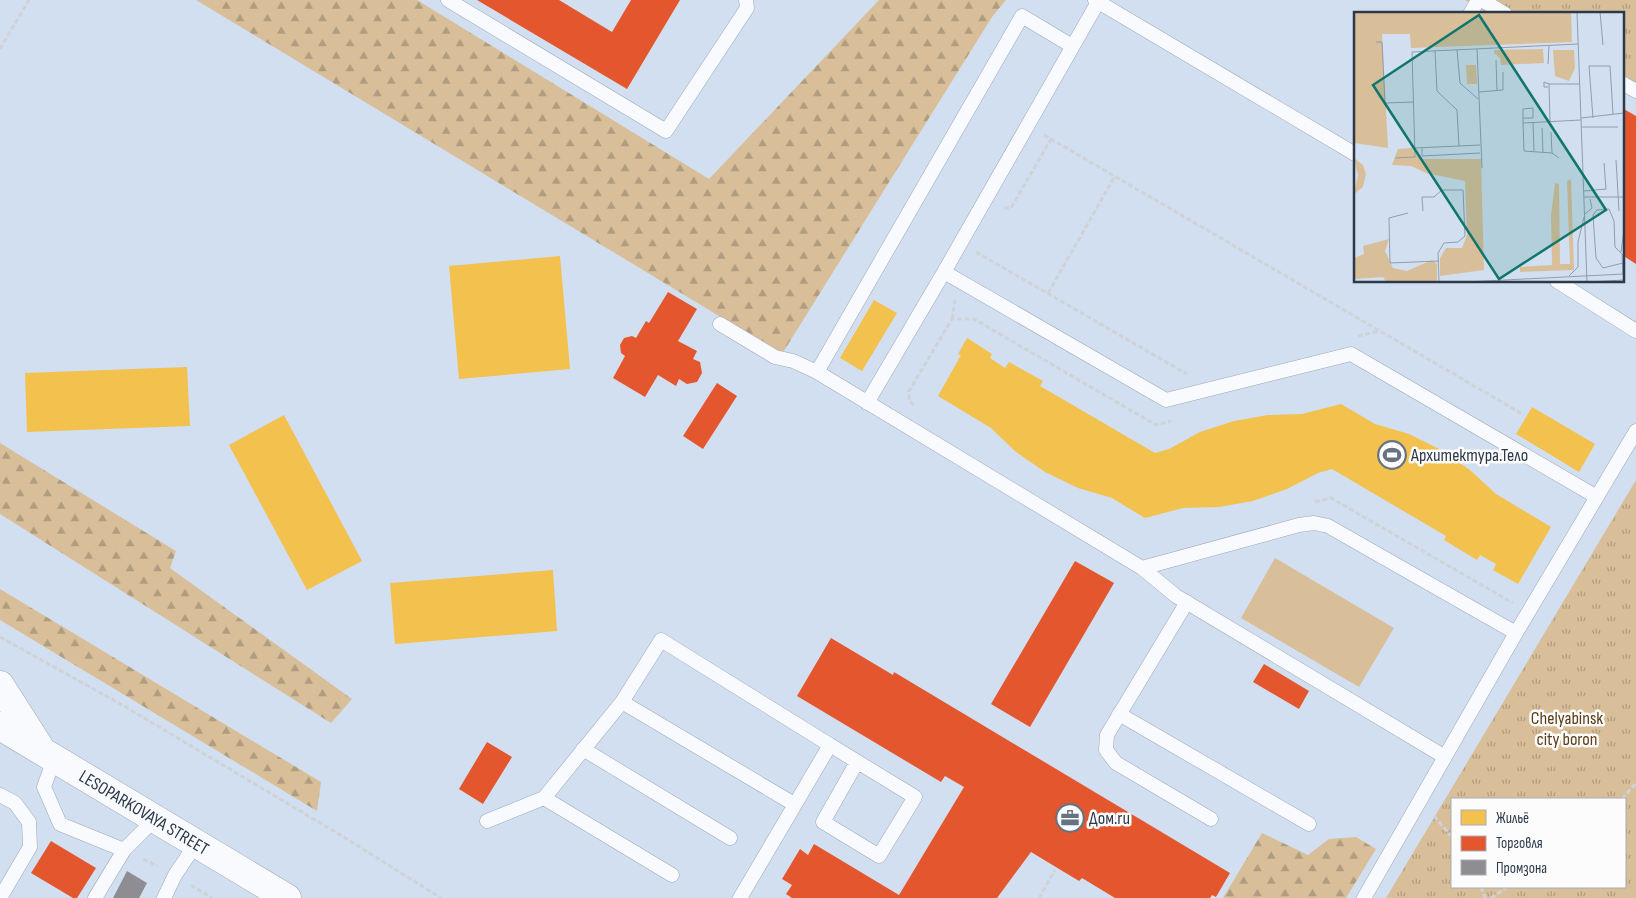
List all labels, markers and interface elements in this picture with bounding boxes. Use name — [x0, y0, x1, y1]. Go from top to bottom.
inset map — [1354, 12, 1624, 282]
sports icon: Архитектура.Тело — [1377, 440, 1407, 470]
place label: Архитектура.Тело — [1410, 445, 1528, 466]
park label: Chelyabinsk city boron — [1531, 708, 1603, 750]
street label: LESOPARKOVAYA STREET — [75, 766, 213, 860]
legend — [1451, 798, 1626, 888]
office icon: Дом.ru — [1055, 803, 1085, 833]
place label: Дом.ru — [1089, 808, 1130, 829]
text: Жильё — [1496, 809, 1529, 828]
text: Торговля — [1496, 834, 1543, 853]
text: Промзона — [1496, 859, 1547, 878]

